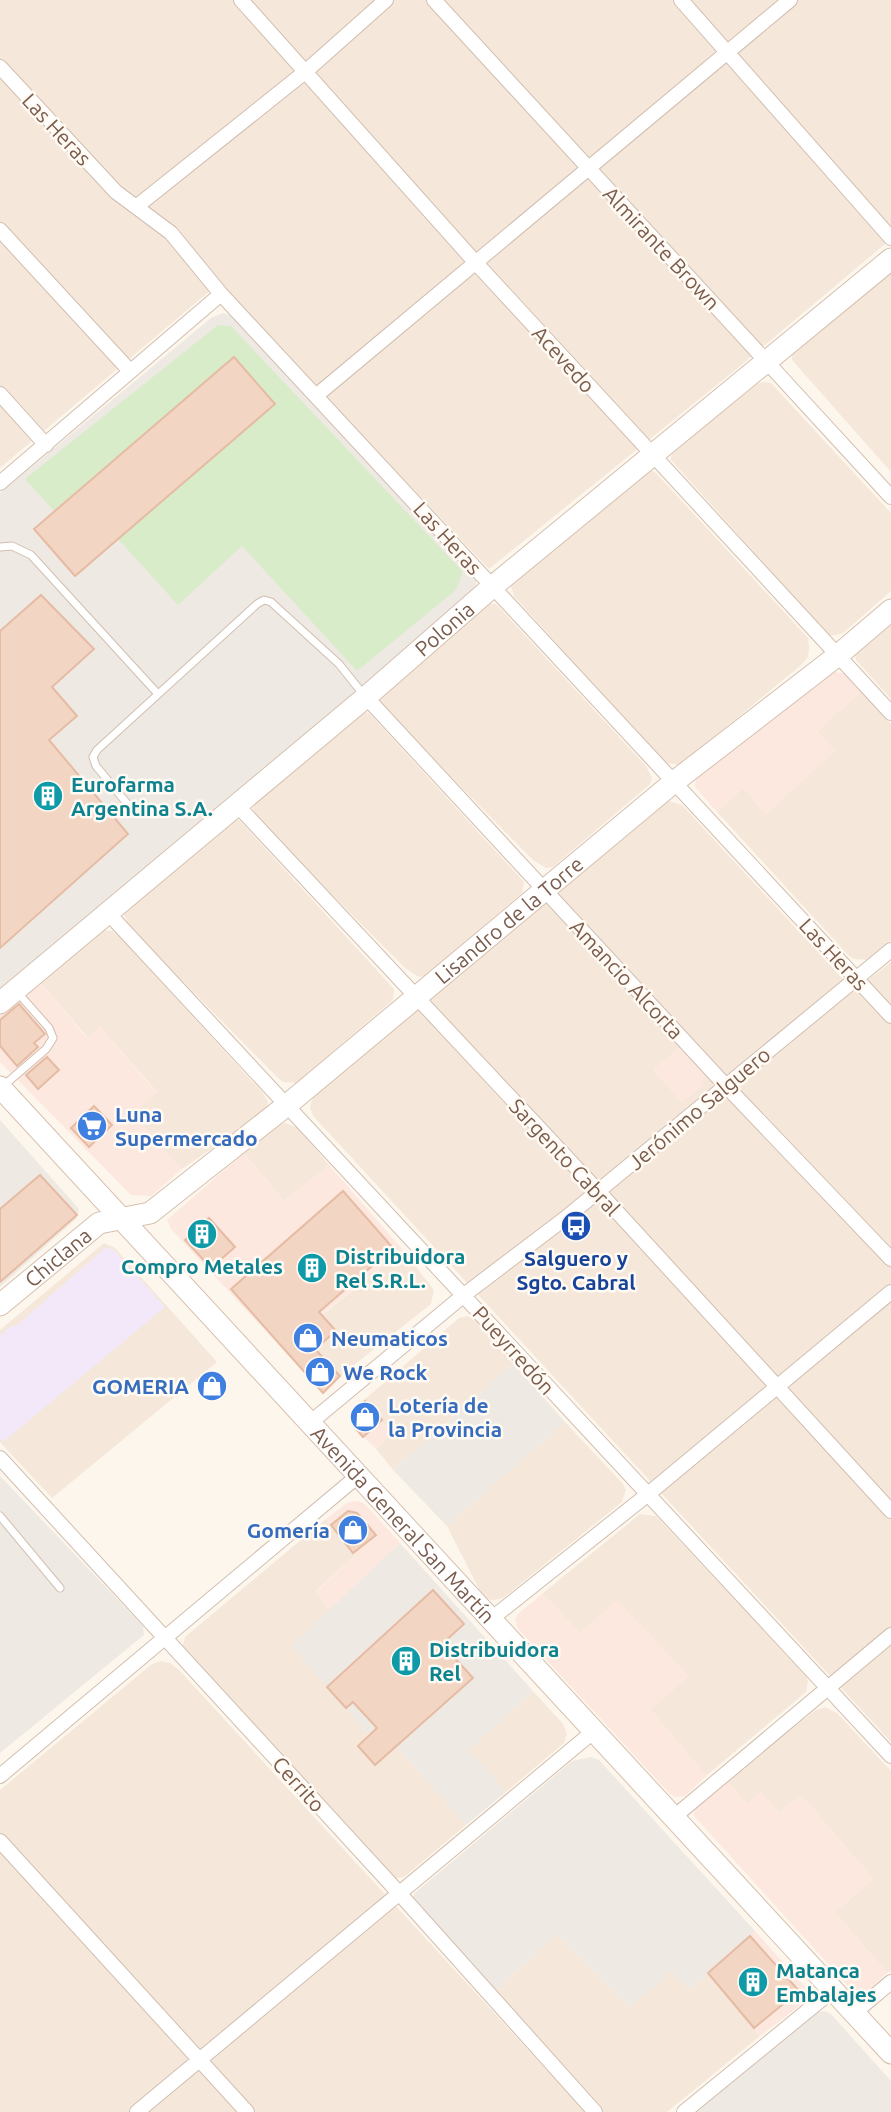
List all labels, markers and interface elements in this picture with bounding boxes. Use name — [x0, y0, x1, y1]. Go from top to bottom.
street label: Las Heras — [18, 88, 96, 170]
street label: Almirante Brown — [599, 181, 725, 315]
street label: Acevedo — [528, 321, 600, 397]
street label: Las Heras — [409, 497, 487, 579]
street label: Polonia — [410, 596, 479, 661]
place label: Eurofarma Argentina S.A. — [71, 772, 213, 820]
building icon: Eurofarma Argentina S.A. — [31, 779, 65, 813]
street label: Lisandro de la Torre — [430, 851, 588, 988]
street label: Las Heras — [795, 913, 873, 995]
street label: Amancio Alcorta — [565, 914, 689, 1044]
street label: Jerónimo Salguero — [623, 1042, 775, 1174]
street label: Sargento Cabral — [505, 1094, 625, 1220]
place label: Luna Supermercado — [115, 1102, 258, 1150]
supermarket icon: Luna Supermercado — [75, 1109, 109, 1143]
bus stop icon: Salguero y Sgto. Cabral — [559, 1209, 593, 1243]
building icon: Compro Metales — [185, 1217, 219, 1251]
street label: Chiclana — [20, 1223, 96, 1292]
place label: Distribuidora Rel S.R.L. — [335, 1244, 465, 1292]
place label: Salguero y Sgto. Cabral — [516, 1246, 636, 1294]
building icon: Distribuidora Rel S.R.L. — [295, 1251, 329, 1285]
place label: Compro Metales — [121, 1254, 283, 1278]
street label: Pueyrredón — [468, 1301, 560, 1399]
shop icon: Neumaticos — [291, 1321, 325, 1355]
place label: Neumaticos — [331, 1326, 448, 1350]
shop icon: We Rock — [303, 1355, 337, 1389]
place label: We Rock — [343, 1360, 428, 1384]
shop icon: GOMERIA — [195, 1369, 229, 1403]
place label: GOMERIA — [92, 1374, 189, 1398]
place label: Lotería de la Provincia — [388, 1393, 502, 1441]
shop icon: Lotería de la Provincia — [348, 1400, 382, 1434]
street label: Avenida General San Martín — [307, 1421, 500, 1628]
shop icon: Gomería — [336, 1513, 370, 1547]
place label: Gomería — [247, 1518, 330, 1542]
place label: Distribuidora Rel — [429, 1637, 559, 1685]
building icon: Distribuidora Rel — [389, 1644, 423, 1678]
street label: Cerrito — [268, 1751, 330, 1817]
place label: Matanca Embalajes — [776, 1958, 877, 2006]
building icon: Matanca Embalajes — [736, 1965, 770, 1999]

